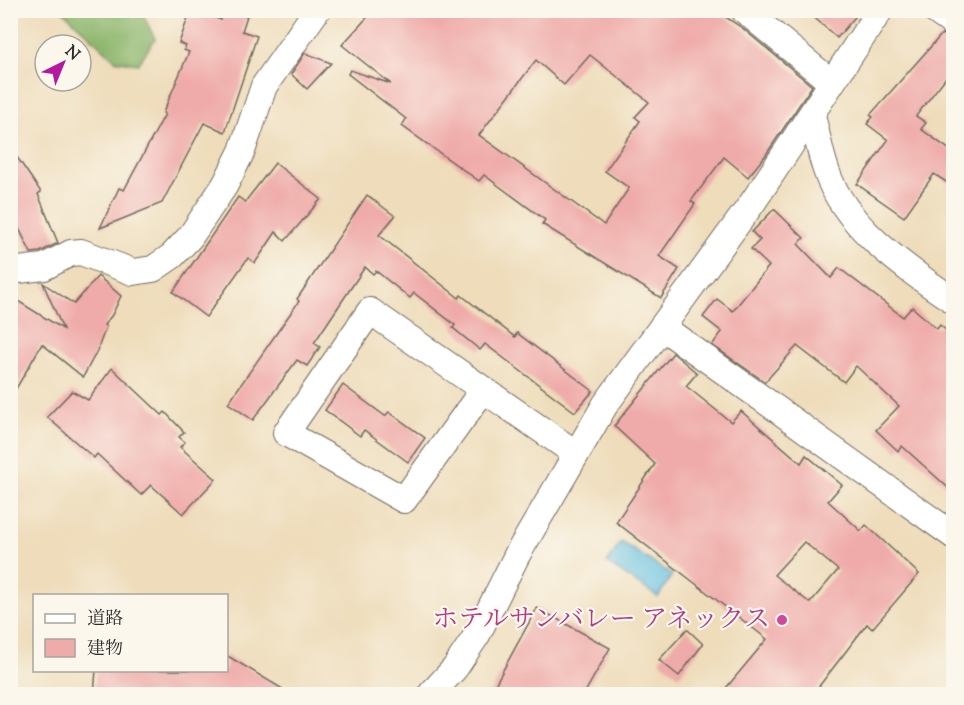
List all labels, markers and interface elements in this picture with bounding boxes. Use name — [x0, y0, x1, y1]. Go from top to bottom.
north arrow — [33, 33, 93, 93]
text: N — [59, 41, 84, 67]
legend — [33, 594, 228, 672]
place label: ホテルサンバレー アネックス — [432, 602, 770, 639]
text: 道路 — [87, 607, 123, 633]
marker: ホテルサンバレー アネックス — [775, 613, 789, 627]
text: 建物 — [87, 637, 123, 663]

